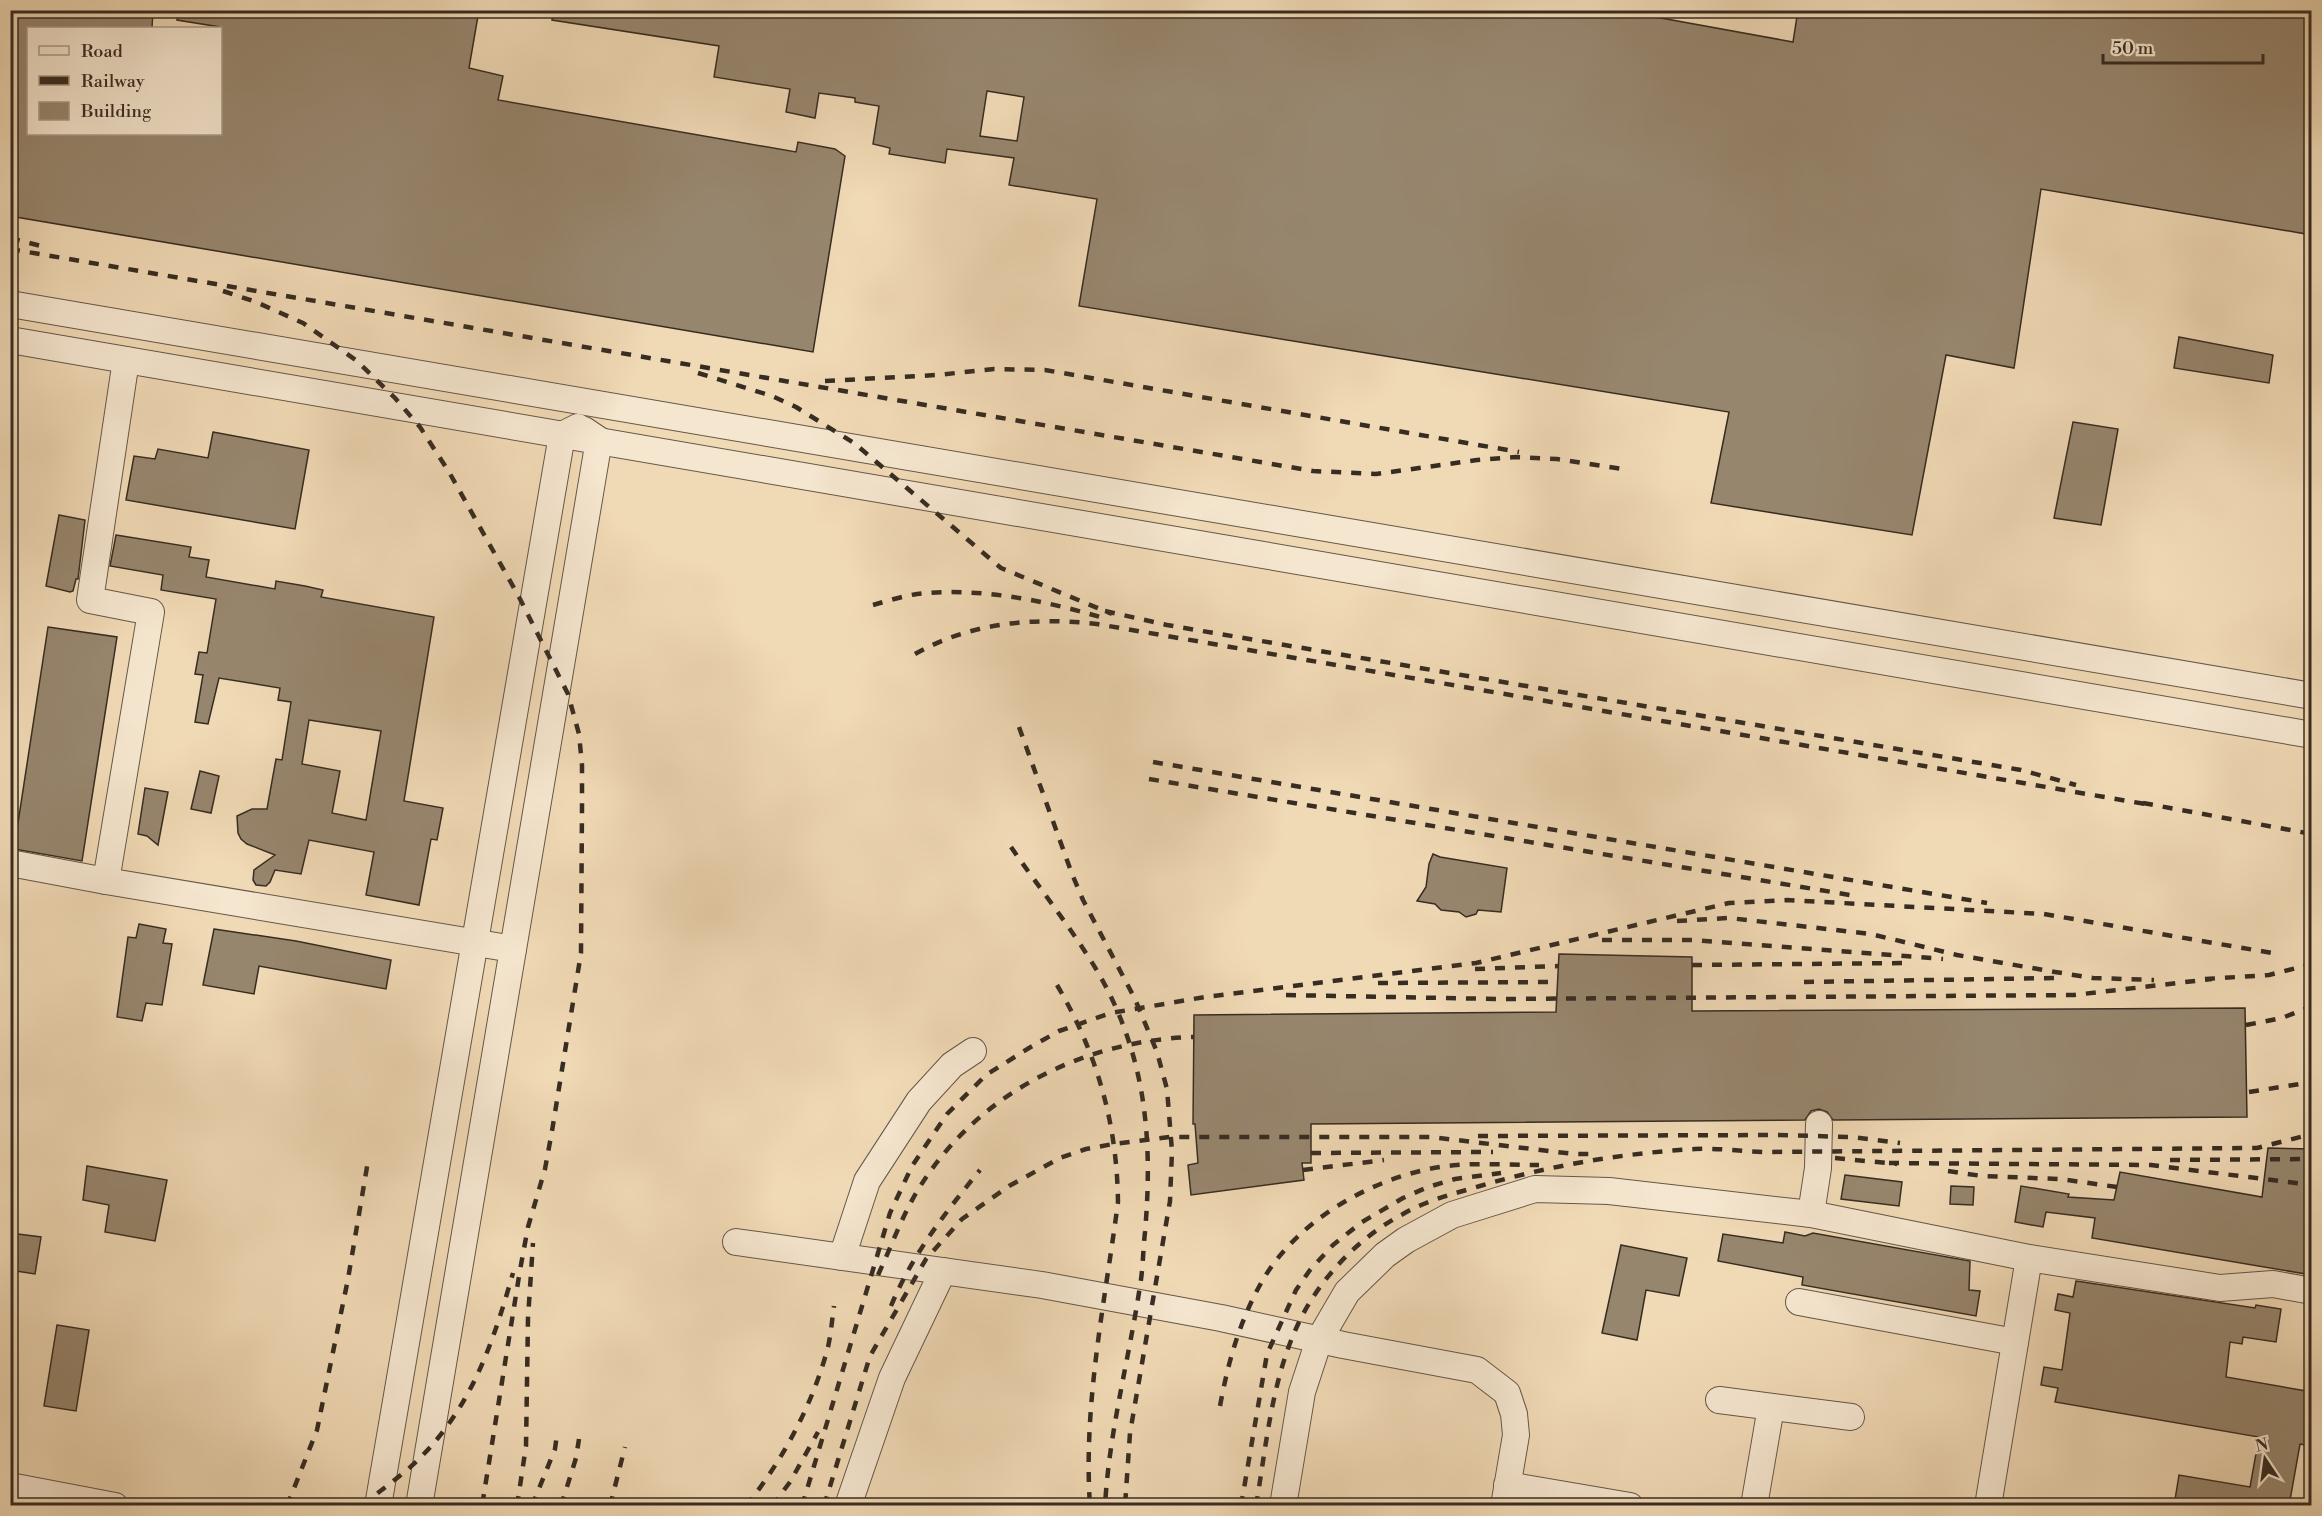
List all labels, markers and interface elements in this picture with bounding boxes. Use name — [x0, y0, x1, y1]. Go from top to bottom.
legend — [27, 27, 222, 135]
scale bar — [2103, 27, 2264, 65]
text: 50 m — [2112, 37, 2154, 60]
text: Road — [81, 40, 124, 63]
text: Railway — [81, 70, 145, 93]
text: Building — [80, 100, 152, 123]
north arrow — [2235, 1429, 2295, 1489]
text: N — [2253, 1434, 2271, 1457]

